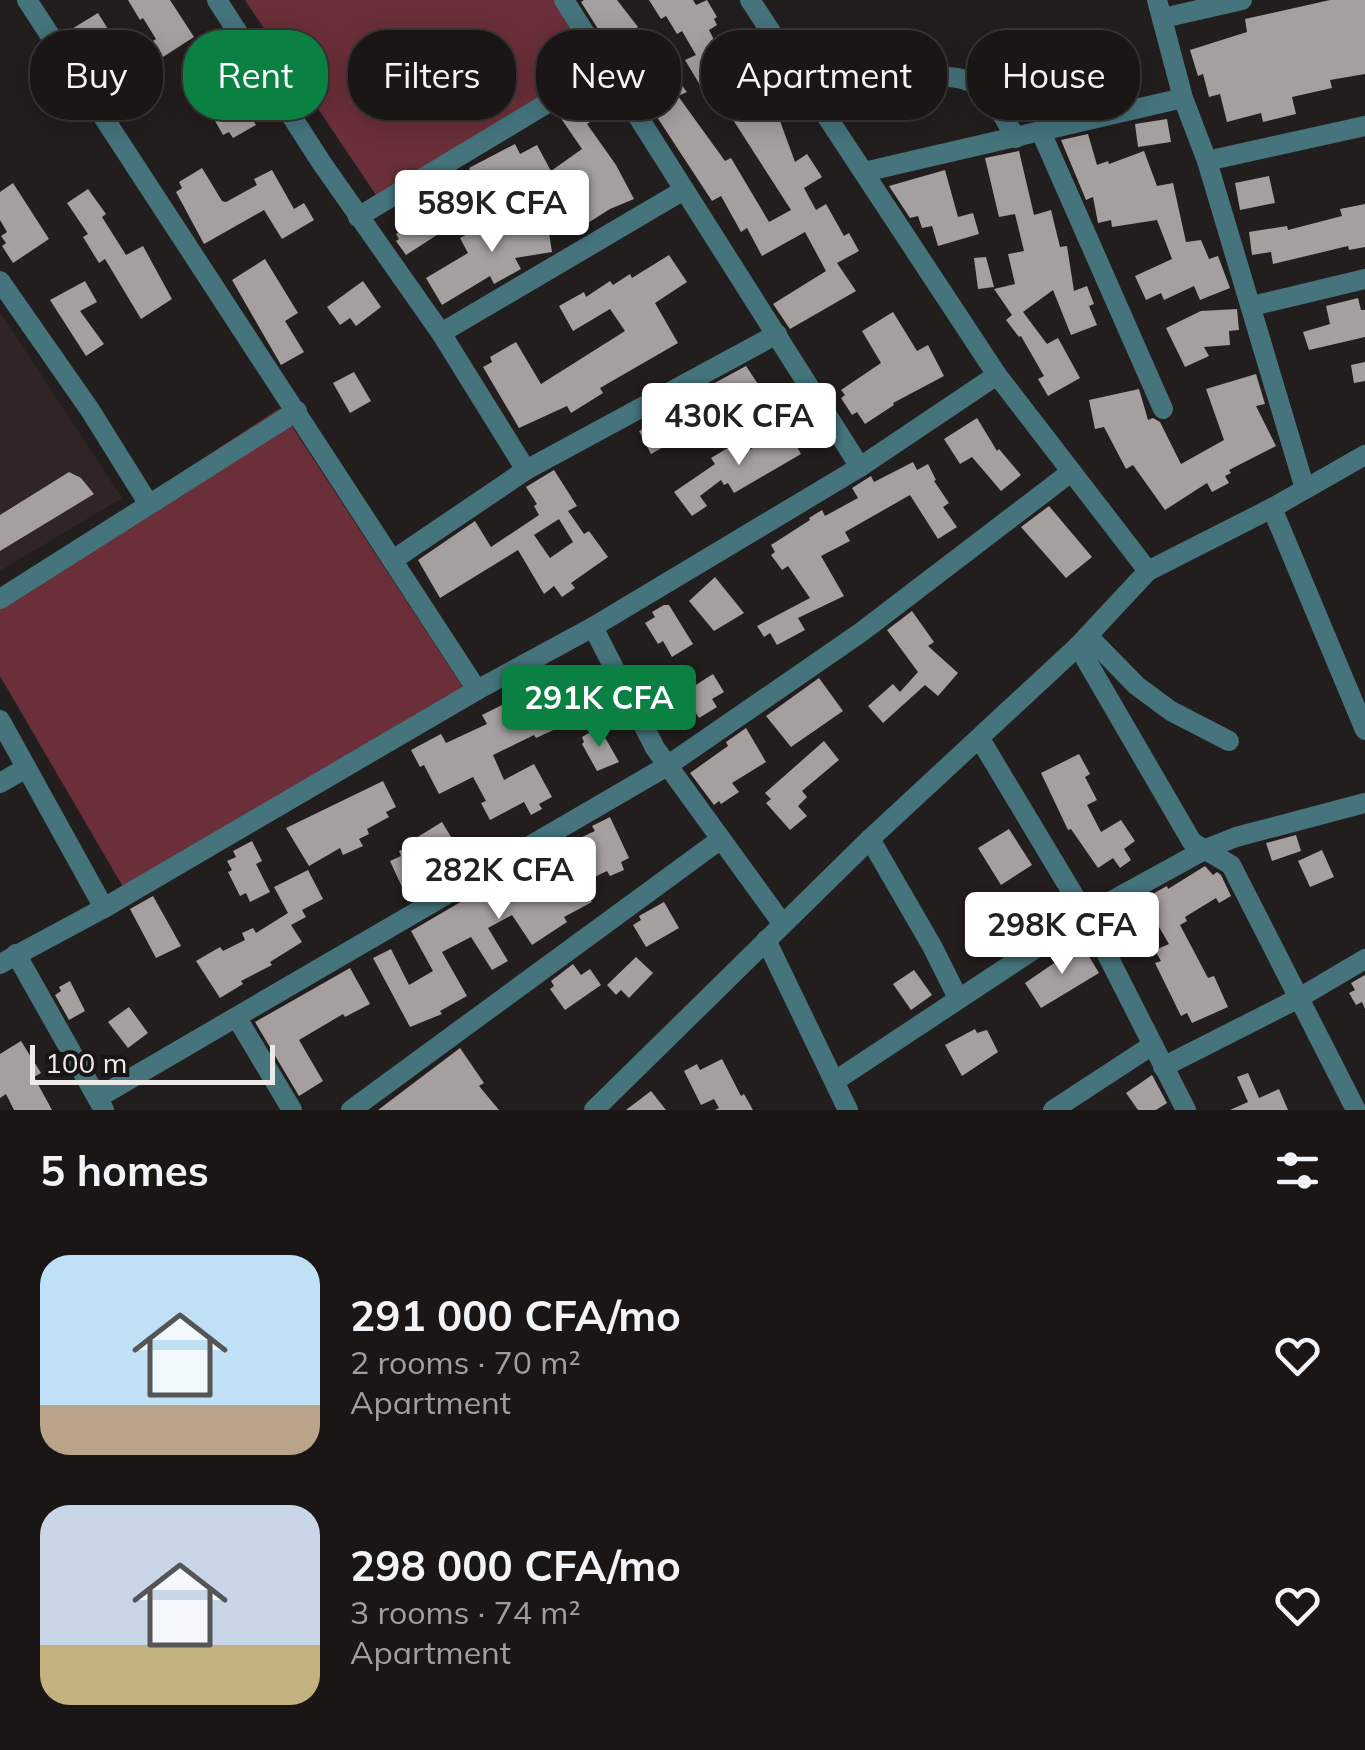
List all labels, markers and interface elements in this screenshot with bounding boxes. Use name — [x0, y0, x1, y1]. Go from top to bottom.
chip: Buy — [30, 30, 163, 120]
chip: Rent — [183, 30, 328, 120]
chip: Filters — [348, 30, 516, 120]
chip: New — [536, 30, 681, 120]
chip: Apartment — [701, 30, 947, 120]
chip: House — [967, 30, 1140, 120]
pin: 589K CFA — [389, 170, 595, 255]
text: 589K CFA — [417, 182, 567, 222]
pin: 430K CFA — [636, 383, 842, 468]
text: 430K CFA — [664, 395, 814, 435]
pin: 291K CFA — [496, 665, 702, 750]
text: 291K CFA — [524, 677, 674, 717]
pin: 282K CFA — [396, 837, 602, 922]
text: 282K CFA — [424, 849, 574, 889]
pin: 298K CFA — [959, 892, 1165, 977]
text: 298K CFA — [987, 904, 1137, 944]
scale bar — [30, 1040, 275, 1084]
text: 100 m — [45, 1045, 127, 1080]
icon: filters — [1270, 1143, 1325, 1198]
text: 5 homes — [40, 1144, 209, 1197]
text: 291 000 CFA/mo — [350, 1289, 681, 1342]
icon: home — [120, 1295, 240, 1415]
icon: heart — [1270, 1328, 1325, 1383]
text: 2 rooms · 70 m² — [350, 1342, 581, 1382]
text: Apartment — [350, 1382, 511, 1422]
text: 298 000 CFA/mo — [350, 1539, 681, 1592]
icon: home — [120, 1545, 240, 1665]
icon: heart — [1270, 1578, 1325, 1633]
text: 3 rooms · 74 m² — [350, 1592, 581, 1632]
text: Apartment — [350, 1632, 511, 1672]

